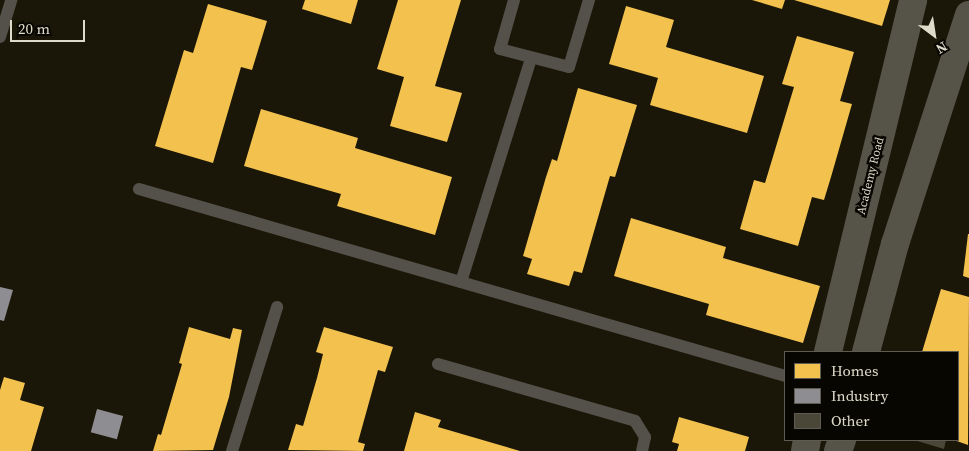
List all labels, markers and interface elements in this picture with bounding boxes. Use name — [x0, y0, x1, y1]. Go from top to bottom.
scale bar — [12, 10, 88, 42]
north arrow — [909, 10, 959, 60]
text: 20 m — [18, 18, 50, 39]
text: N — [932, 37, 951, 59]
street label: Academy Road — [854, 136, 888, 216]
legend — [784, 351, 959, 441]
text: Homes — [831, 360, 878, 381]
text: Industry — [831, 385, 888, 406]
text: Other — [831, 410, 870, 431]

